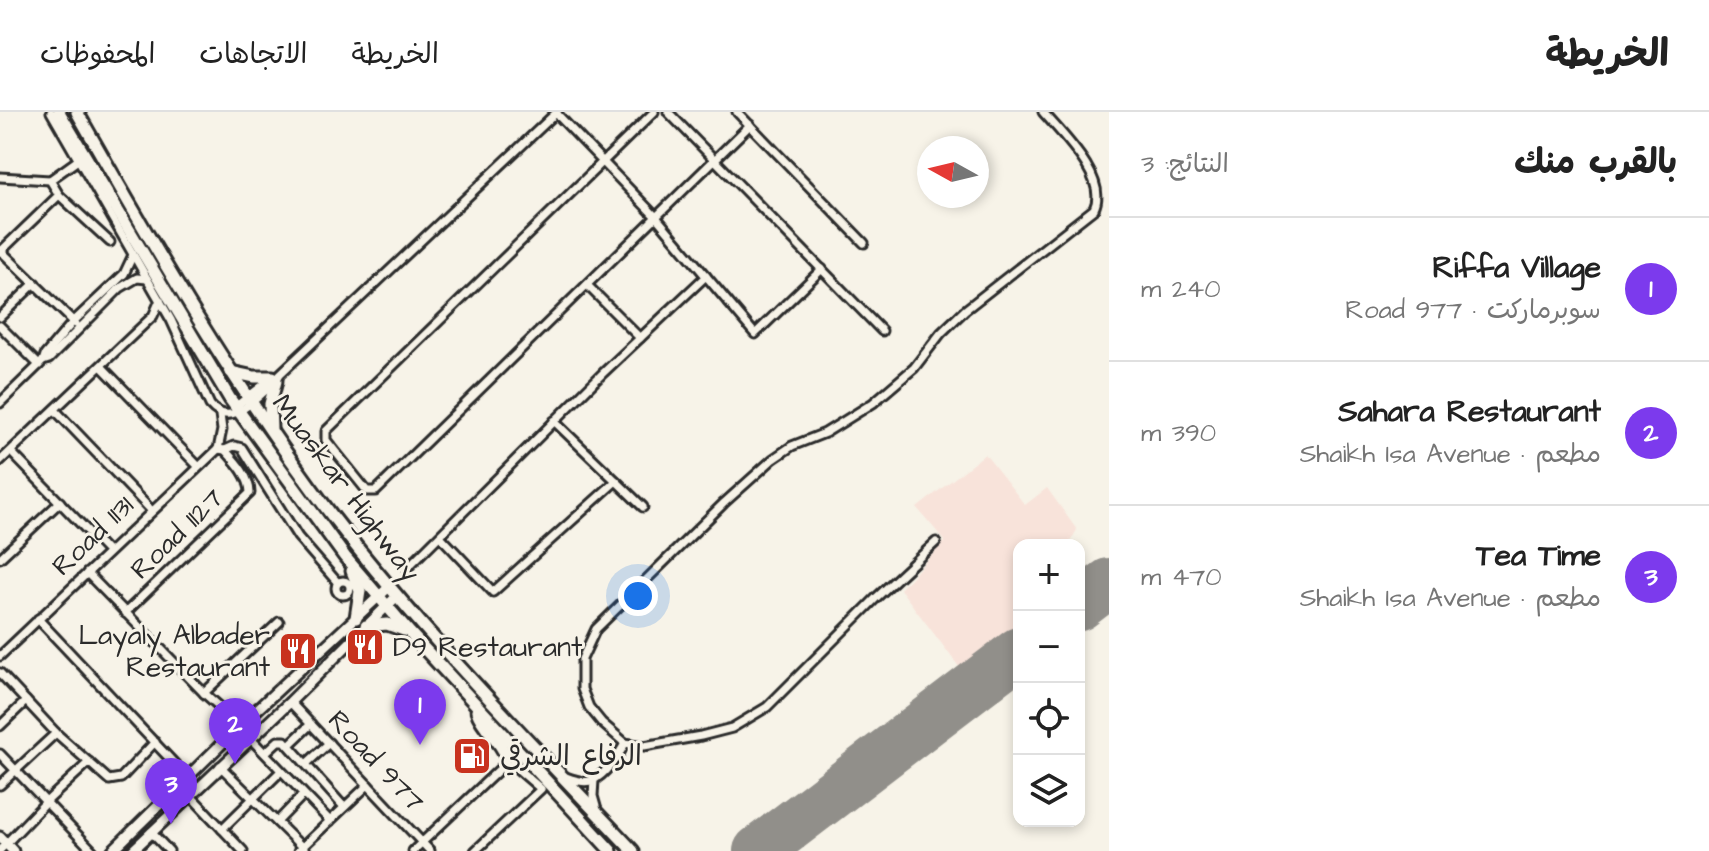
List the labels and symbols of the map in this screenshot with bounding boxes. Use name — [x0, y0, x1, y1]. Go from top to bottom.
north arrow — [917, 136, 989, 208]
street label: Muaskar Highway — [261, 386, 429, 591]
street label: Road 1127 — [122, 480, 232, 588]
street label: Road 1131 — [43, 487, 143, 585]
your location — [618, 576, 658, 616]
place label: Layaly Albader Restaurant — [79, 616, 271, 687]
restaurant icon: D9 Restaurant — [344, 626, 386, 668]
place label: D9 Restaurant — [393, 628, 583, 667]
restaurant icon: Layaly Albader Restaurant — [277, 630, 319, 672]
pin: 1 — [394, 679, 446, 745]
pin: 2 — [209, 698, 261, 764]
street label: Road 977 — [319, 702, 433, 820]
fuel station icon: الرفاع الشرقي — [451, 735, 493, 777]
place label: الرفاع الشرقي — [500, 737, 642, 776]
pin: 3 — [145, 758, 197, 824]

